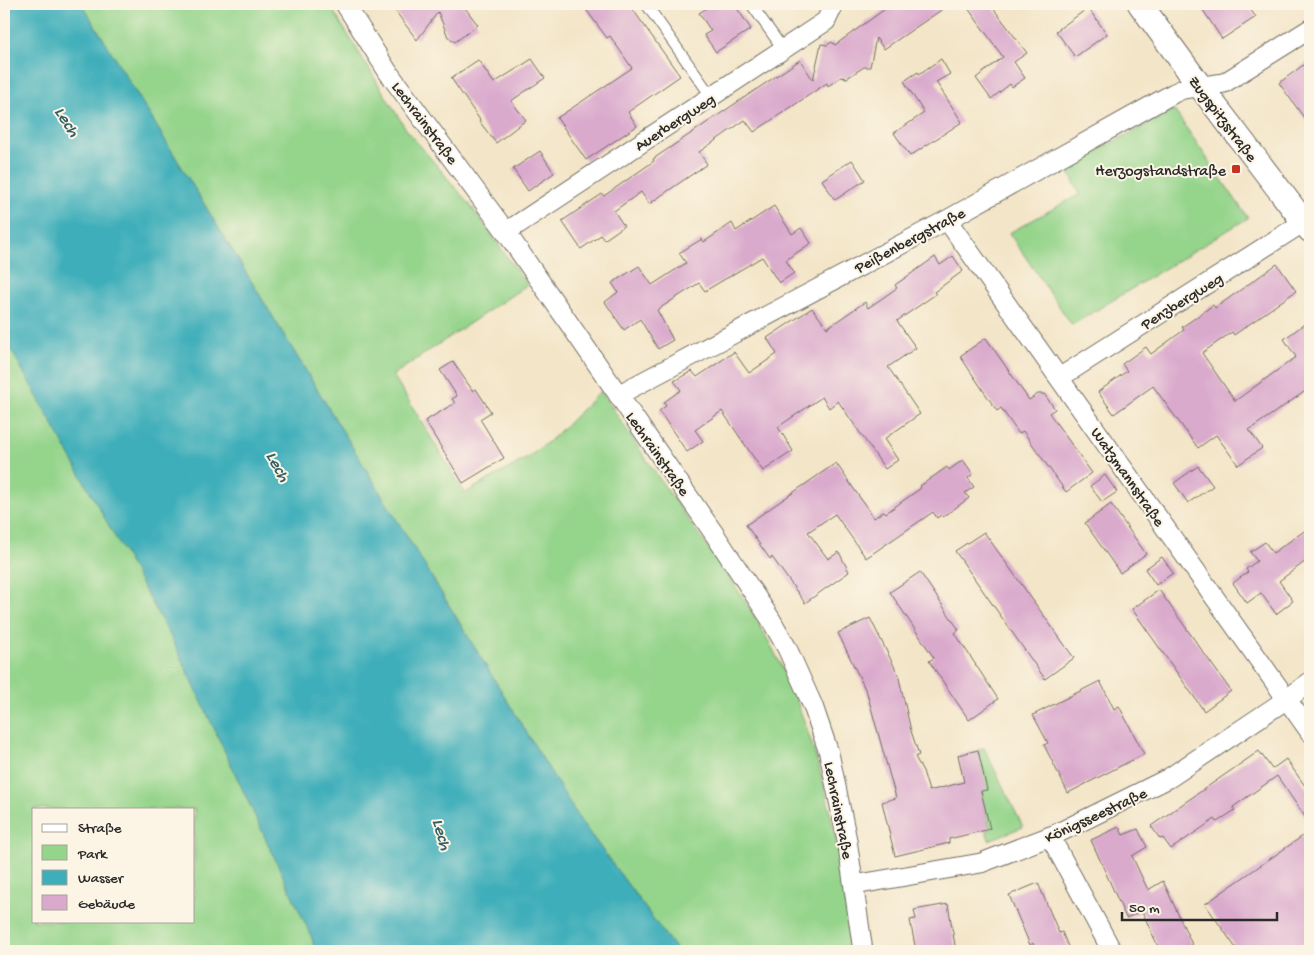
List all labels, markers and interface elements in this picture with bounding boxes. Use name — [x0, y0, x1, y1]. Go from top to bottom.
street label: Zugspitzstraße — [1183, 73, 1260, 167]
street label: Lechrainstraße — [386, 79, 461, 170]
street label: Auerbergweg — [632, 91, 720, 157]
water label: Lech — [49, 103, 83, 142]
place label: Herzogstandstraße — [1095, 163, 1227, 182]
marker: Herzogstandstraße — [1230, 163, 1242, 175]
street label: Peißenbergstraße — [851, 205, 970, 280]
street label: Penzbergweg — [1138, 270, 1227, 336]
street label: Lechrainstraße — [620, 409, 693, 501]
street label: Watzmannstraße — [1085, 425, 1168, 532]
water label: Lech — [260, 448, 294, 486]
street label: Lechrainstraße — [818, 760, 855, 862]
street label: Königsseestraße — [1042, 785, 1151, 849]
legend — [32, 808, 195, 922]
water label: Lech — [426, 817, 455, 853]
text: Straße — [78, 820, 122, 838]
text: Park — [77, 846, 108, 864]
text: Wasser — [78, 870, 125, 888]
scale bar — [1122, 890, 1276, 922]
text: Gebäude — [78, 896, 135, 914]
text: 50 m — [1129, 900, 1160, 918]

